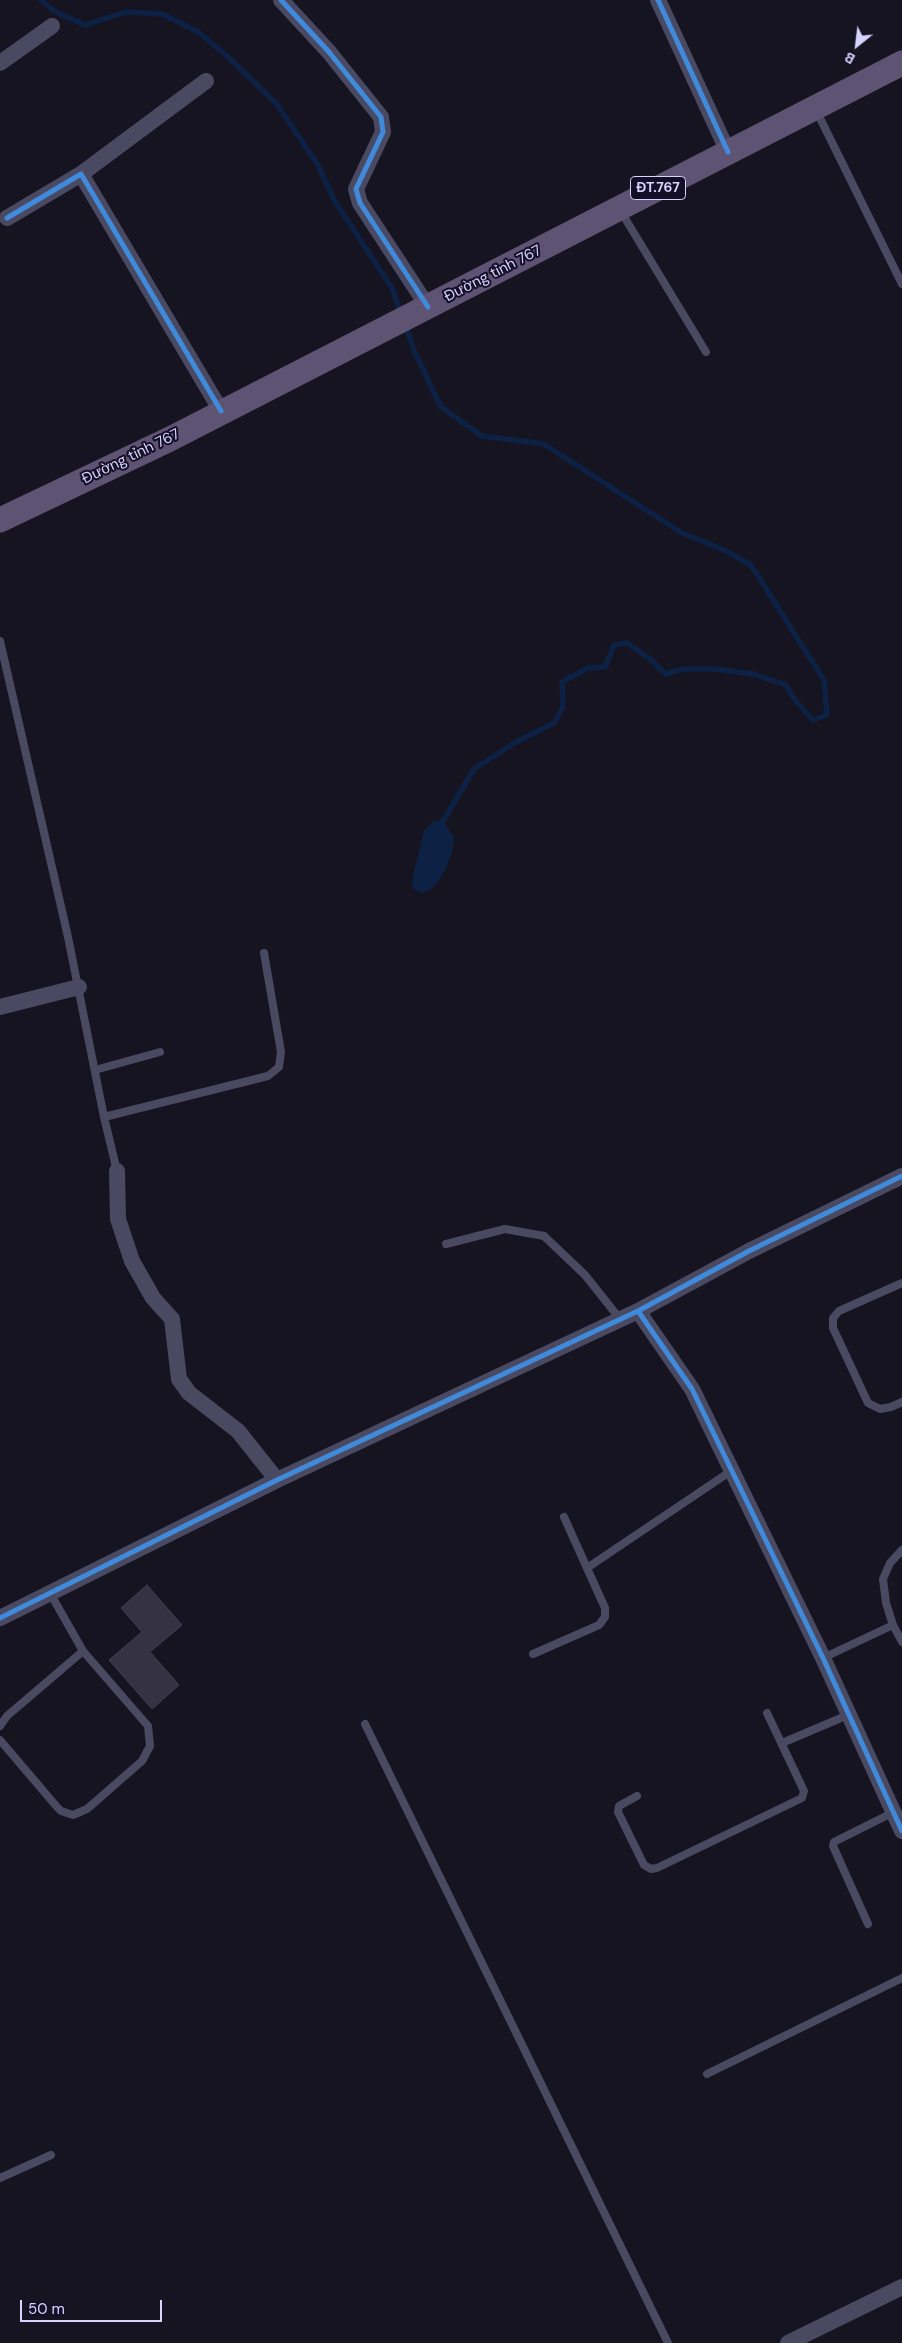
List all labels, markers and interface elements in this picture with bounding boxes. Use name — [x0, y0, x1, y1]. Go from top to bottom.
north arrow — [832, 20, 882, 70]
text: B — [841, 48, 858, 68]
road number: ĐT.767 — [630, 177, 686, 200]
street label: Đường tỉnh 767 — [441, 242, 545, 306]
street label: Đường tỉnh 767 — [79, 426, 183, 488]
scale bar — [22, 2290, 165, 2322]
text: 50 m — [28, 2299, 65, 2319]

